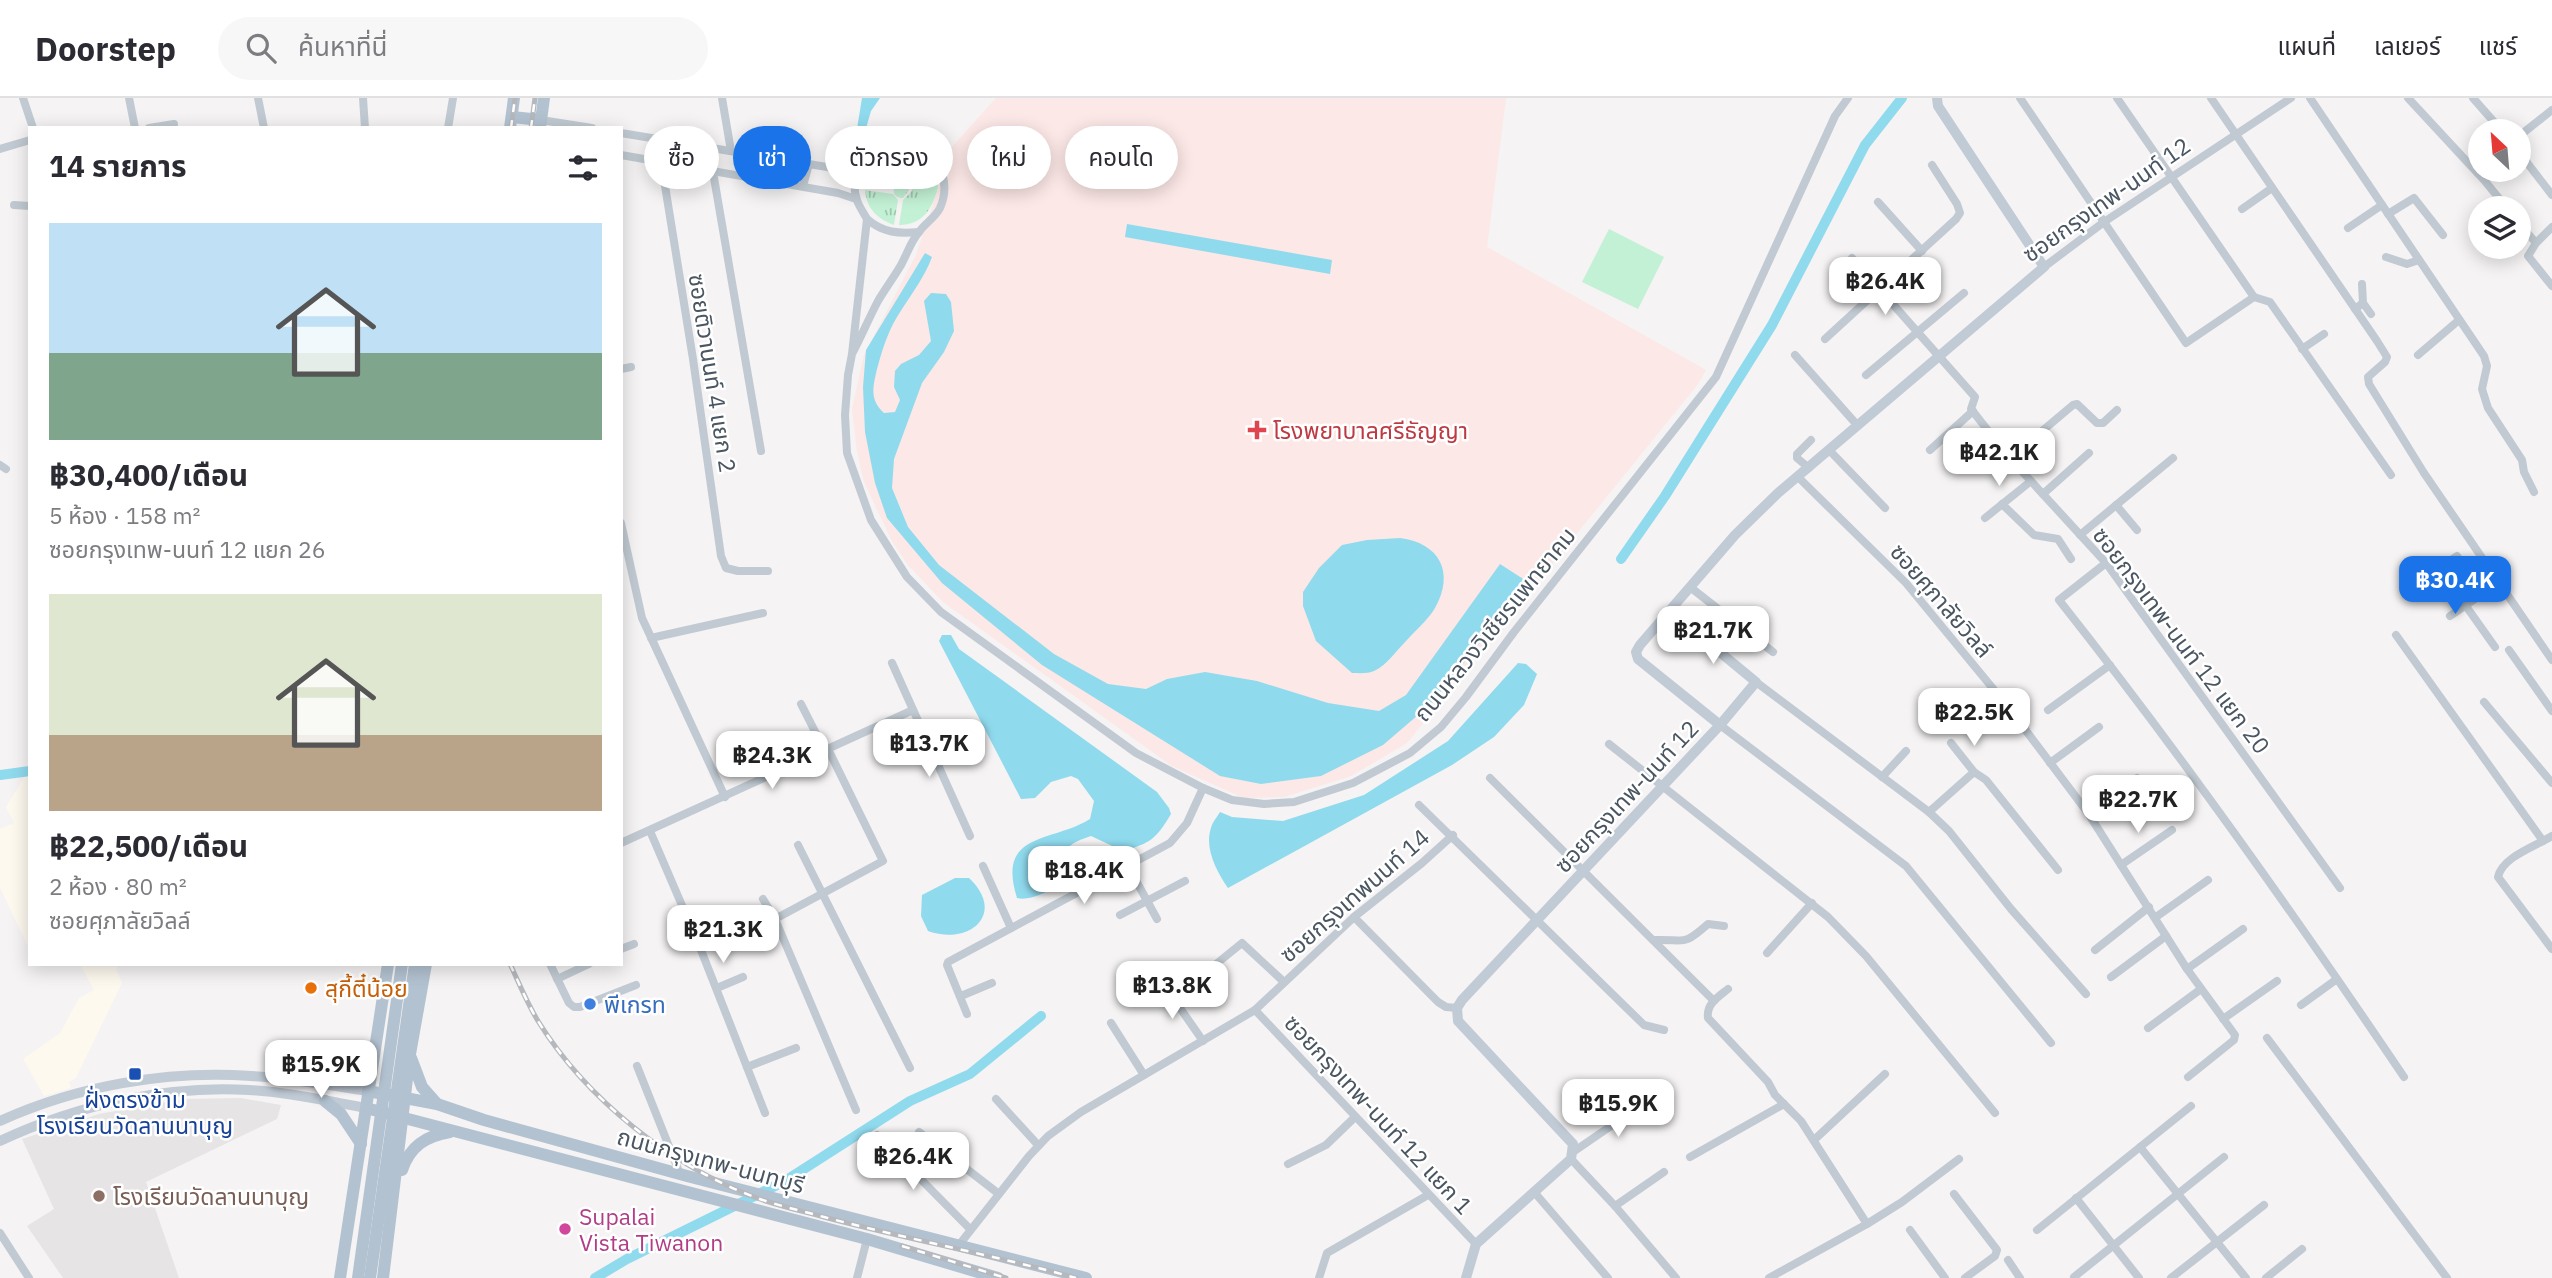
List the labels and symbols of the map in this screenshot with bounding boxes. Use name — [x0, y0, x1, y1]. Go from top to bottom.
north arrow — [2468, 119, 2530, 182]
street label: ซอยกรุงเทพ-นนท์ 12 — [2016, 130, 2196, 268]
pin: ฿26.4K — [1828, 258, 1942, 317]
street label: ซอยติวานนท์ 4 แยก 2 — [682, 271, 744, 475]
place label: โรงพยาบาลศรีธัญญา — [1273, 415, 1468, 445]
marker: โรงพยาบาลศรีธัญญา — [1247, 420, 1267, 440]
pin: ฿42.1K — [1942, 428, 2056, 488]
street label: ถนนหลวงวิเชียรแพทยาคม — [1406, 521, 1582, 727]
street label: ซอยกรุงเทพ-นนท์ 12 แยก 20 — [2087, 521, 2277, 759]
street label: ซอยศุภาลัยวิลล์ — [1884, 537, 2000, 663]
pin: ฿30.4K — [2398, 556, 2512, 616]
pin: ฿21.7K — [1656, 606, 1770, 666]
pin: ฿22.5K — [1917, 688, 2031, 748]
street label: ซอยกรุงเทพ-นนท์ 12 — [1547, 713, 1705, 879]
pin: ฿13.7K — [872, 720, 986, 779]
pin: ฿24.3K — [715, 732, 829, 791]
pin: ฿22.7K — [2081, 776, 2195, 835]
street label: ซอยกรุงเทพนนท์ 14 — [1273, 822, 1435, 968]
pin: ฿18.4K — [1027, 846, 1141, 906]
pin: ฿21.3K — [666, 906, 780, 965]
pin: ฿13.8K — [1115, 962, 1229, 1021]
place label: สุกี้ตี๋น้อย — [325, 973, 408, 1003]
marker: สุกี้ตี๋น้อย — [303, 980, 319, 996]
place label: พีเกรท — [604, 989, 666, 1019]
marker: พีเกรท — [582, 996, 598, 1012]
street label: ซอยกรุงเทพ-นนท์ 12 แยก 1 — [1278, 1008, 1480, 1220]
pin: ฿15.9K — [264, 1040, 378, 1100]
marker: ฝั่งตรงข้าม โรงเรียนวัดลานนาบุญ — [127, 1066, 143, 1082]
pin: ฿15.9K — [1561, 1080, 1675, 1139]
place label: ฝั่งตรงข้าม โรงเรียนวัดลานนาบุญ — [37, 1084, 233, 1140]
street label: ถนนกรุงเทพ-นนทบุรี — [614, 1121, 808, 1199]
pin: ฿26.4K — [856, 1132, 970, 1192]
place label: โรงเรียนวัดลานนาบุญ — [113, 1181, 309, 1211]
marker: โรงเรียนวัดลานนาบุญ — [91, 1188, 107, 1204]
place label: Supalai Vista Tiwanon — [579, 1201, 723, 1257]
marker: Supalai Vista Tiwanon — [557, 1221, 573, 1237]

